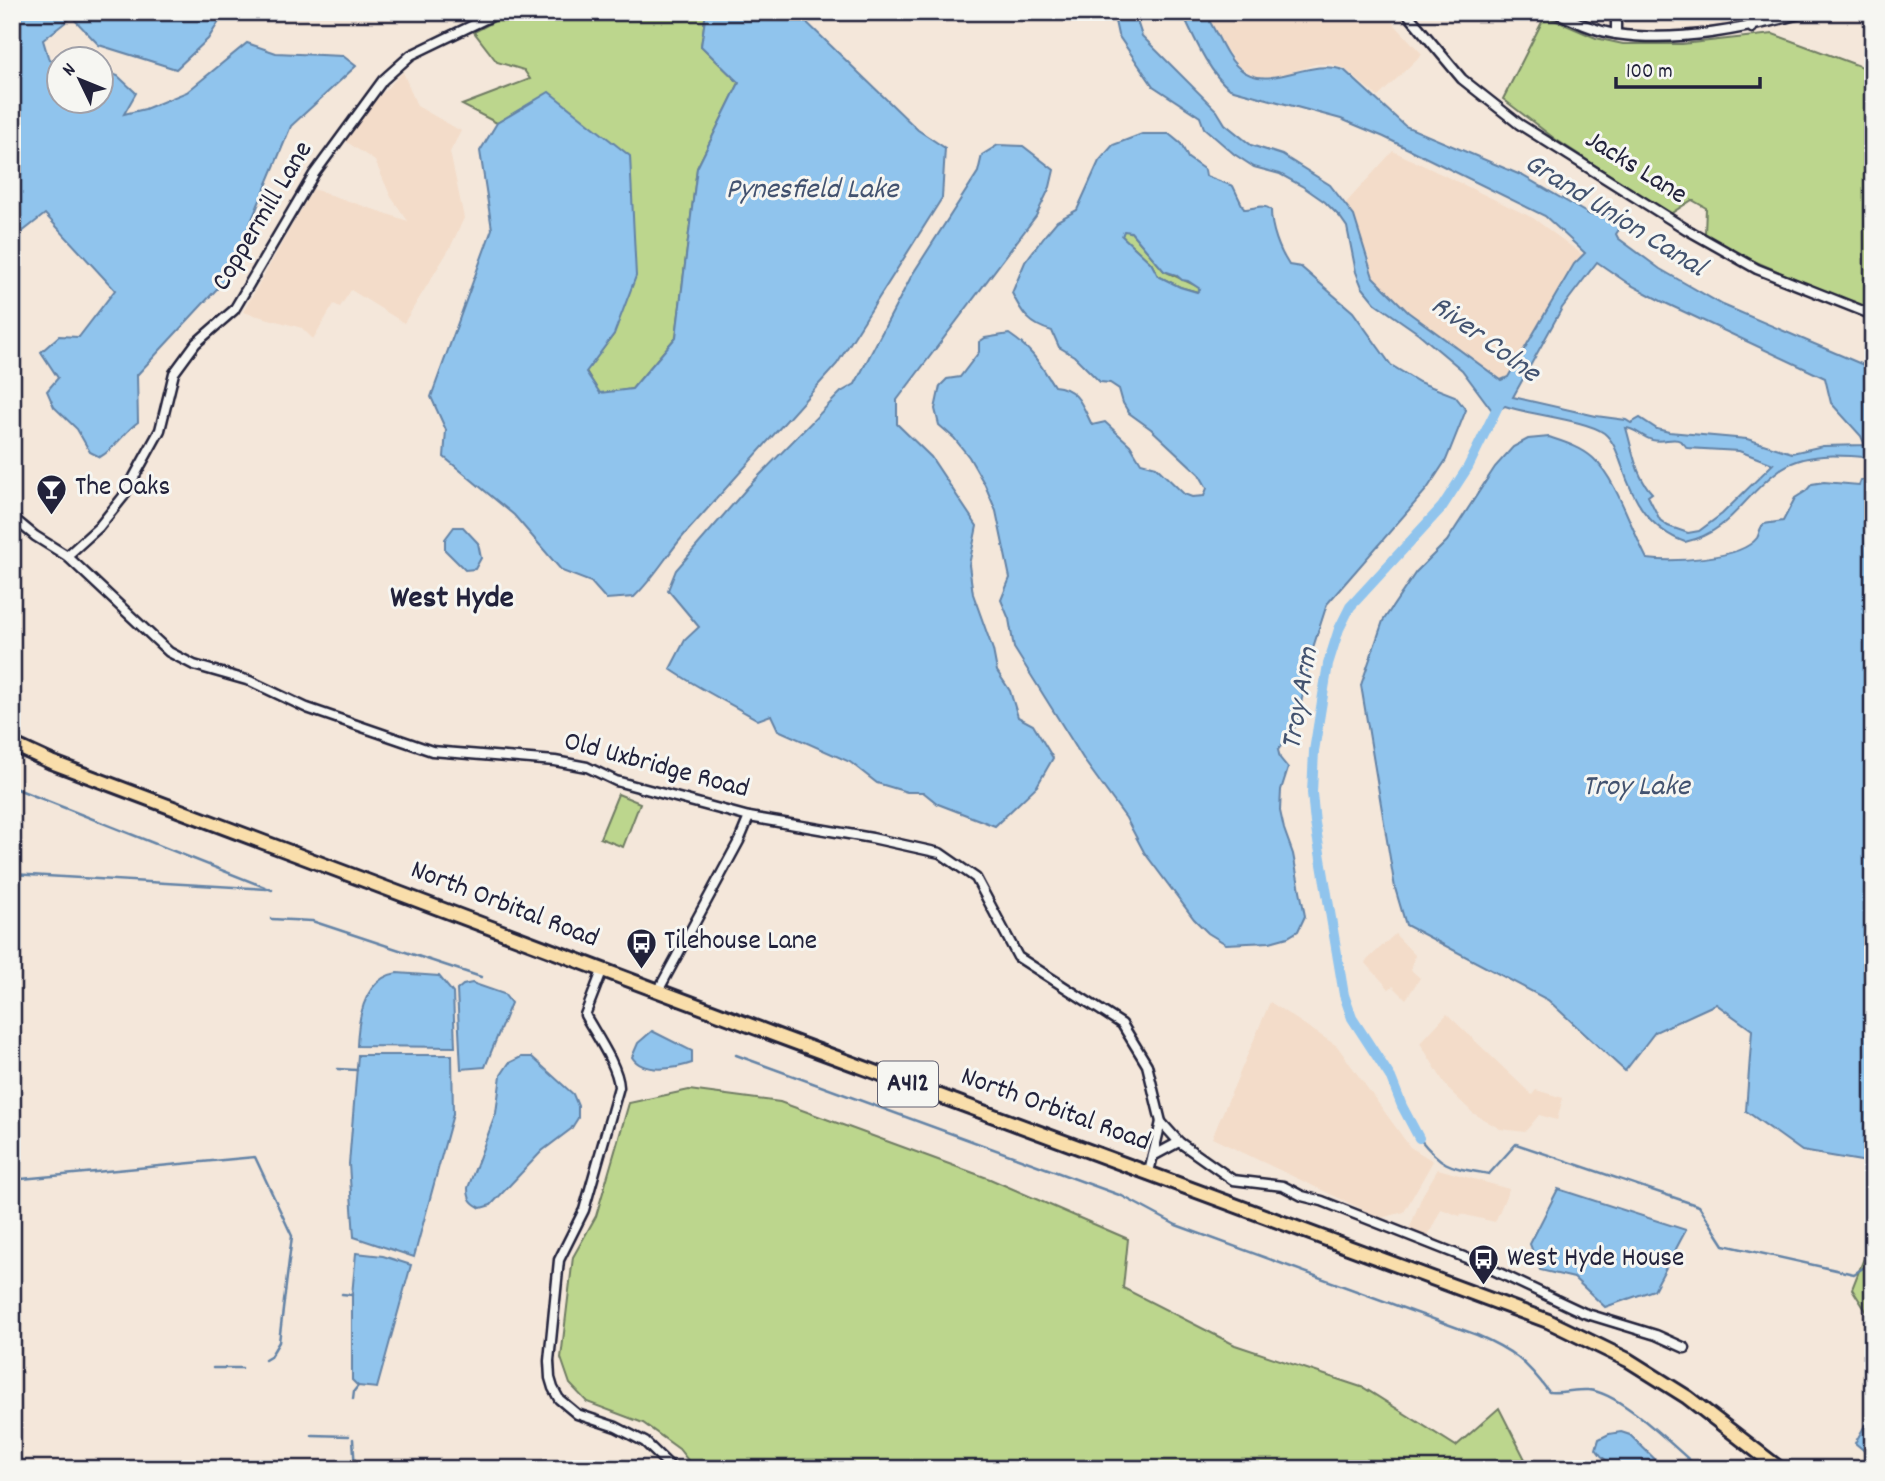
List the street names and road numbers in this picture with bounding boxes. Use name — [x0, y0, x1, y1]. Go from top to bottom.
street label: Jacks Lane — [1576, 122, 1694, 216]
street label: Coppermill Lane — [203, 134, 325, 300]
street label: Old Uxbridge Road — [559, 723, 753, 811]
street label: North Orbital Road — [404, 852, 604, 960]
street label: North Orbital Road — [955, 1058, 1155, 1164]
road number: A412 — [878, 1062, 938, 1106]

